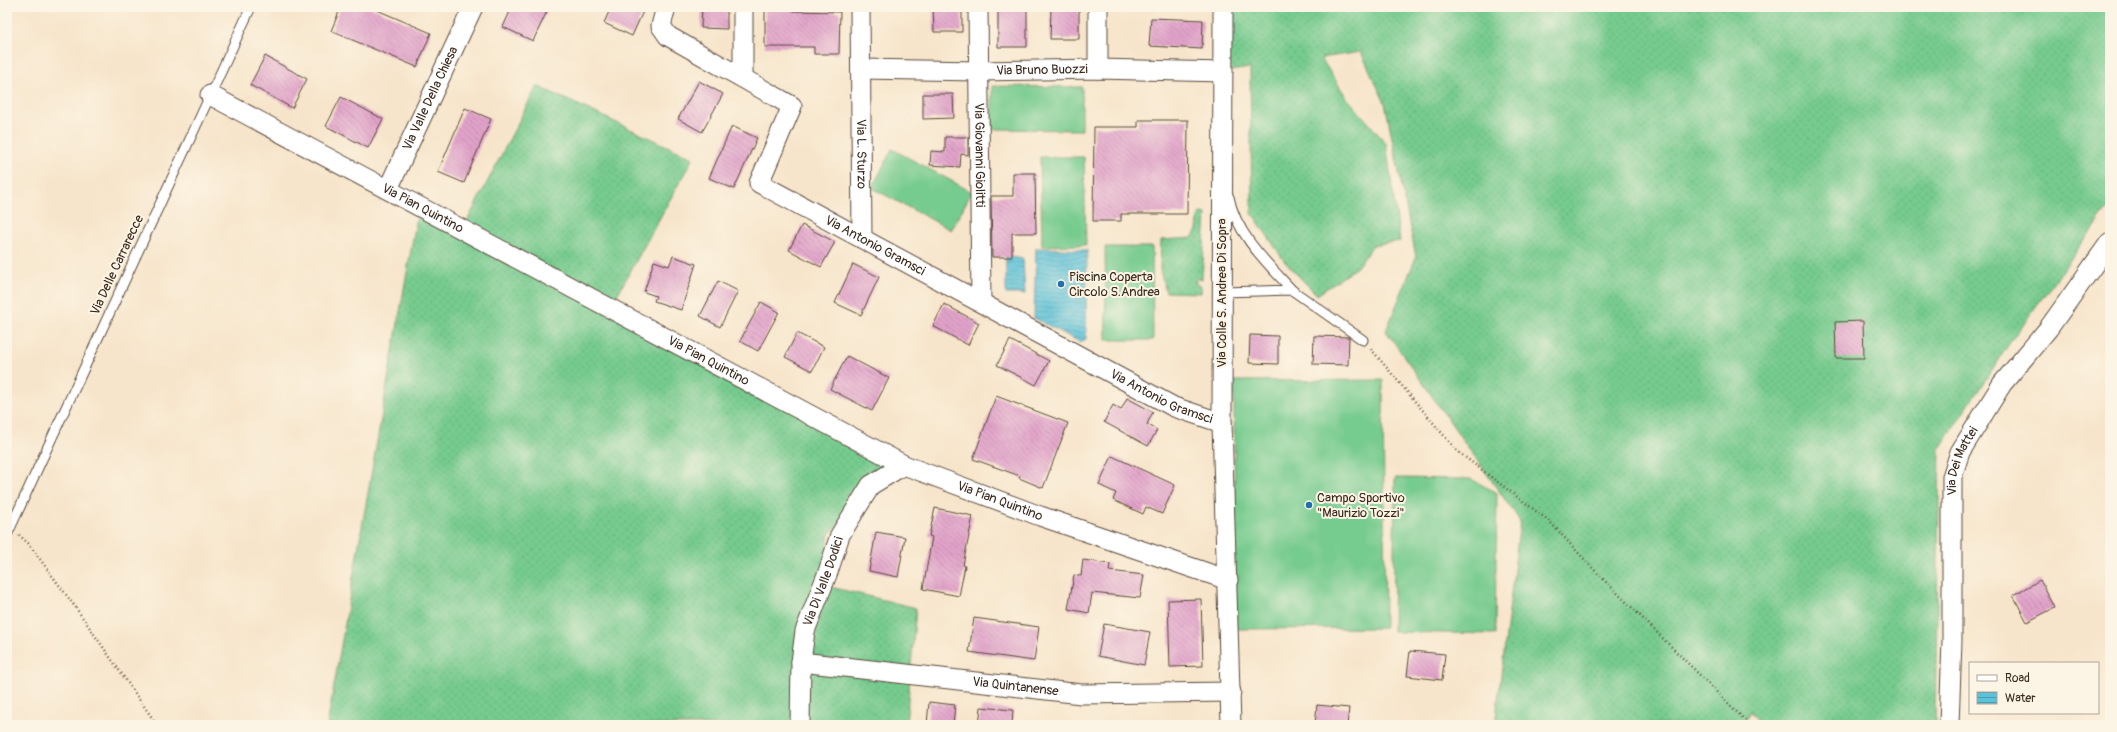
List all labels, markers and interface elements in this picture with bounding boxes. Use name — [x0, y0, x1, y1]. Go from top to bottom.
street label: Via Valle Della Chiesa — [399, 44, 461, 153]
street label: Via Bruno Buozzi — [996, 61, 1088, 79]
street label: Via Giovanni Giolitti — [971, 103, 988, 207]
street label: Via L. Sturzo — [853, 119, 870, 189]
street label: Via Pian Quintino — [379, 180, 466, 237]
street label: Via Delle Carrarecce — [87, 212, 147, 318]
street label: Via Antonio Gramsci — [822, 212, 928, 279]
street label: Via Colle S. Andrea Di Sopra — [1214, 218, 1230, 368]
place label: Piscina Coperta Circolo S.Andrea — [1069, 269, 1160, 300]
marker: Piscina Coperta Circolo S.Andrea — [1056, 279, 1066, 289]
street label: Via Pian Quintino — [665, 333, 752, 389]
street label: Via Antonio Gramsci — [1107, 366, 1215, 427]
street label: Via Dei Mattei — [1944, 424, 1982, 496]
street label: Via Pian Quintino — [955, 478, 1045, 524]
place label: Campo Sportivo "Maurizio Tozzi" — [1317, 490, 1405, 521]
marker: Campo Sportivo "Maurizio Tozzi" — [1304, 500, 1314, 510]
street label: Via Di Valle Dodici — [800, 535, 847, 629]
legend — [1969, 662, 2099, 714]
text: Road — [2005, 671, 2030, 686]
street label: Via Quintanense — [972, 674, 1060, 699]
text: Water — [2005, 691, 2036, 706]

